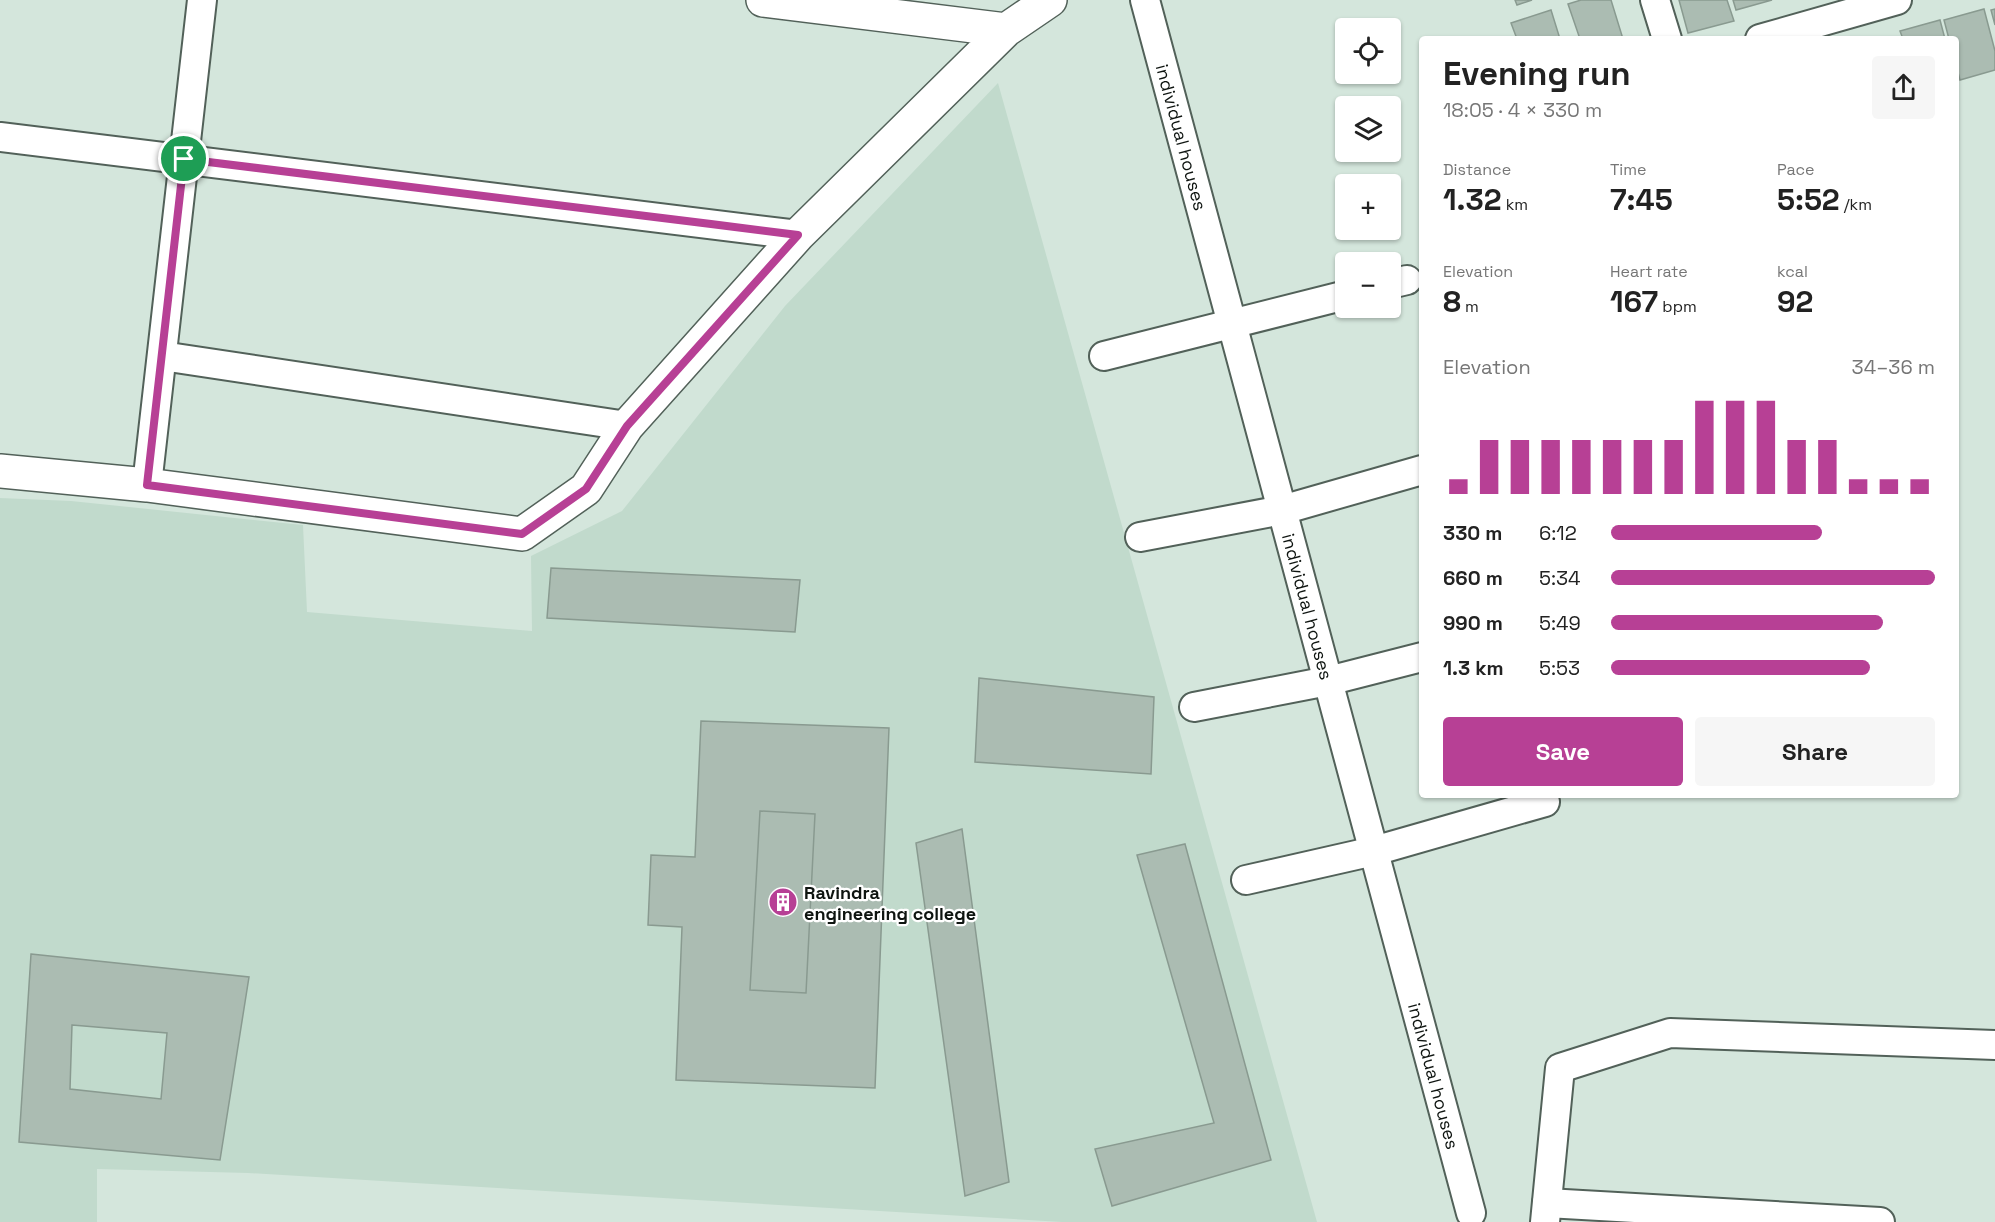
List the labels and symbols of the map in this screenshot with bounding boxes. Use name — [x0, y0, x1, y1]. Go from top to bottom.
street label: individual houses — [1151, 61, 1212, 213]
pin — [158, 133, 209, 184]
street label: individual houses — [1277, 531, 1339, 682]
place label: Ravindra engineering college — [804, 881, 976, 925]
building icon: Ravindra engineering college — [767, 886, 799, 918]
street label: individual houses — [1403, 1000, 1465, 1151]

